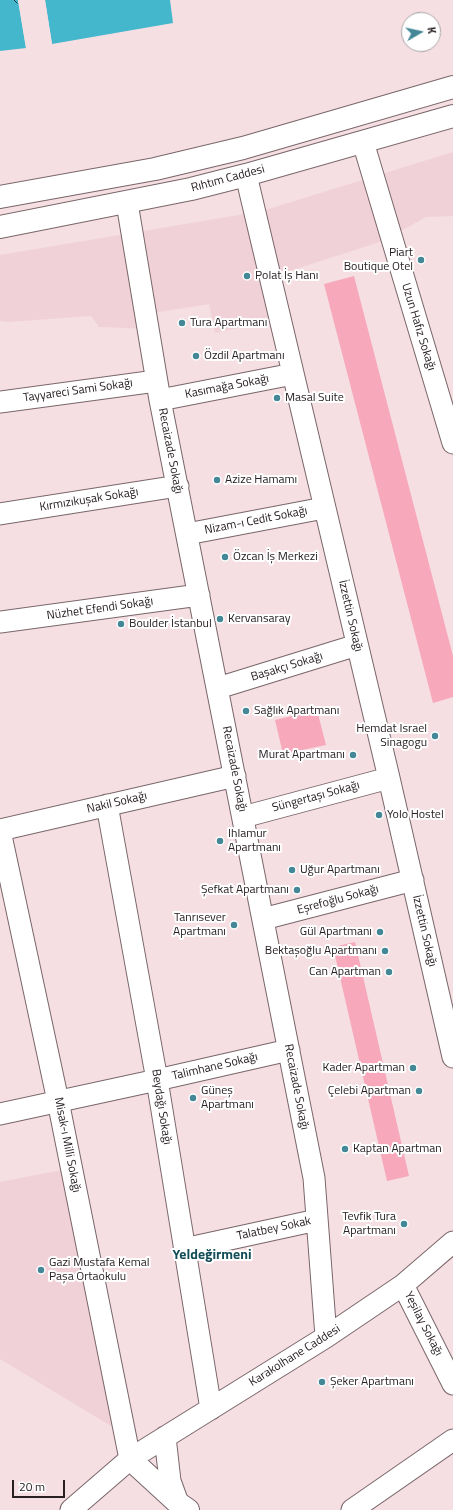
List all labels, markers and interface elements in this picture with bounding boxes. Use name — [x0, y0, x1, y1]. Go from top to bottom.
north arrow — [401, 12, 441, 52]
text: K — [423, 26, 440, 35]
street label: Rıhtım Caddesi — [190, 162, 266, 196]
place label: Piart Boutique Otel — [344, 246, 413, 274]
marker: Piart Boutique Otel — [416, 255, 426, 265]
place label: Polat İş Hanı — [255, 269, 318, 283]
marker: Polat İş Hanı — [242, 271, 252, 281]
street label: Uzun Hafız Sokağı — [398, 281, 438, 373]
place label: Tura Apartmanı — [190, 316, 267, 330]
marker: Tura Apartmanı — [177, 318, 187, 328]
place label: Özdil Apartmanı — [204, 349, 285, 363]
marker: Özdil Apartmanı — [191, 351, 201, 361]
street label: Kasımağa Sokağı — [184, 372, 270, 402]
street label: Tayyareci Sami Sokağı — [22, 376, 134, 406]
place label: Masal Suite — [285, 391, 344, 405]
marker: Masal Suite — [272, 393, 282, 403]
street label: Recaizade Sokağı — [155, 407, 185, 495]
place label: Azize Hamamı — [225, 473, 297, 487]
marker: Azize Hamamı — [212, 475, 222, 485]
street label: Kırmızıkuşak Sokağı — [39, 485, 139, 515]
street label: Nizam-ı Cedit Sokağı — [203, 504, 309, 538]
place label: Özcan İş Merkezi — [233, 550, 318, 564]
marker: Özcan İş Merkezi — [220, 552, 230, 562]
street label: İzzettin Sokağı — [335, 579, 365, 653]
street label: Nüzhet Efendi Sokağı — [46, 594, 154, 624]
place label: Kervansaray — [228, 612, 290, 626]
marker: Kervansaray — [215, 614, 225, 624]
place label: Boulder İstanbul — [129, 617, 212, 631]
marker: Boulder İstanbul — [116, 619, 126, 629]
street label: Başakçı Sokağı — [249, 649, 325, 685]
place label: Sağlık Apartmanı — [254, 704, 339, 718]
marker: Sağlık Apartmanı — [241, 706, 251, 716]
place label: Hemdat Israel Sinagogu — [356, 722, 427, 750]
street label: Recaizade Sokağı — [219, 725, 249, 813]
marker: Hemdat Israel Sinagogu — [430, 731, 440, 741]
place label: Murat Apartmanı — [259, 748, 345, 762]
marker: Murat Apartmanı — [348, 750, 358, 760]
street label: Süngertaşı Sokağı — [271, 778, 361, 816]
street label: Nakil Sokağı — [86, 789, 148, 817]
place label: Yolo Hostel — [387, 808, 444, 822]
marker: Yolo Hostel — [374, 810, 384, 820]
place label: Ihlamur Apartmanı — [228, 827, 281, 855]
marker: Ihlamur Apartmanı — [215, 836, 225, 846]
place label: Uğur Apartmanı — [300, 863, 380, 877]
marker: Uğur Apartmanı — [287, 865, 297, 875]
street label: Eşrefoğlu Sokağı — [296, 882, 380, 918]
place label: Şefkat Apartmanı — [201, 883, 289, 897]
marker: Şefkat Apartmanı — [292, 885, 302, 895]
street label: İzzettin Sokağı — [409, 894, 439, 968]
place label: Tanrısever Apartmanı — [173, 911, 226, 939]
marker: Tanrısever Apartmanı — [229, 920, 239, 930]
place label: Gül Apartmanı — [300, 925, 372, 939]
marker: Gül Apartmanı — [375, 927, 385, 937]
place label: Bektaşoğlu Apartmanı — [265, 944, 377, 958]
marker: Bektaşoğlu Apartmanı — [380, 946, 390, 956]
place label: Can Apartman — [309, 965, 381, 979]
marker: Can Apartman — [384, 967, 394, 977]
street label: Recaizade Sokağı — [281, 1043, 311, 1131]
street label: Talimhane Sokağı — [171, 1050, 259, 1084]
place label: Kader Apartman — [323, 1061, 405, 1075]
marker: Kader Apartman — [408, 1063, 418, 1073]
street label: Beydağı Sokağı — [148, 1068, 174, 1146]
place label: Güneş Apartmanı — [201, 1084, 254, 1112]
place label: Çelebi Apartman — [328, 1084, 411, 1098]
marker: Çelebi Apartman — [414, 1086, 424, 1096]
marker: Güneş Apartmanı — [188, 1093, 198, 1103]
street label: Misak-ı Milli Sokağı — [51, 1096, 83, 1194]
place label: Kaptan Apartman — [353, 1142, 442, 1156]
marker: Kaptan Apartman — [340, 1144, 350, 1154]
place label: Tevfik Tura Apartmanı — [342, 1210, 396, 1238]
street label: Talatbey Sokak — [236, 1214, 312, 1244]
marker: Tevfik Tura Apartmanı — [399, 1219, 409, 1229]
district label: Yeldeğirmeni — [172, 1248, 252, 1264]
place label: Gazi Mustafa Kemal Paşa Ortaokulu — [49, 1256, 150, 1284]
marker: Gazi Mustafa Kemal Paşa Ortaokulu — [36, 1265, 46, 1275]
street label: Yeşilay Sokağı — [401, 1289, 445, 1359]
street label: Karakolhane Caddesi — [247, 1322, 343, 1390]
place label: Şeker Apartmanı — [330, 1375, 414, 1389]
marker: Şeker Apartmanı — [317, 1377, 327, 1387]
scale bar — [14, 1472, 67, 1498]
text: 20 m — [19, 1477, 45, 1496]

